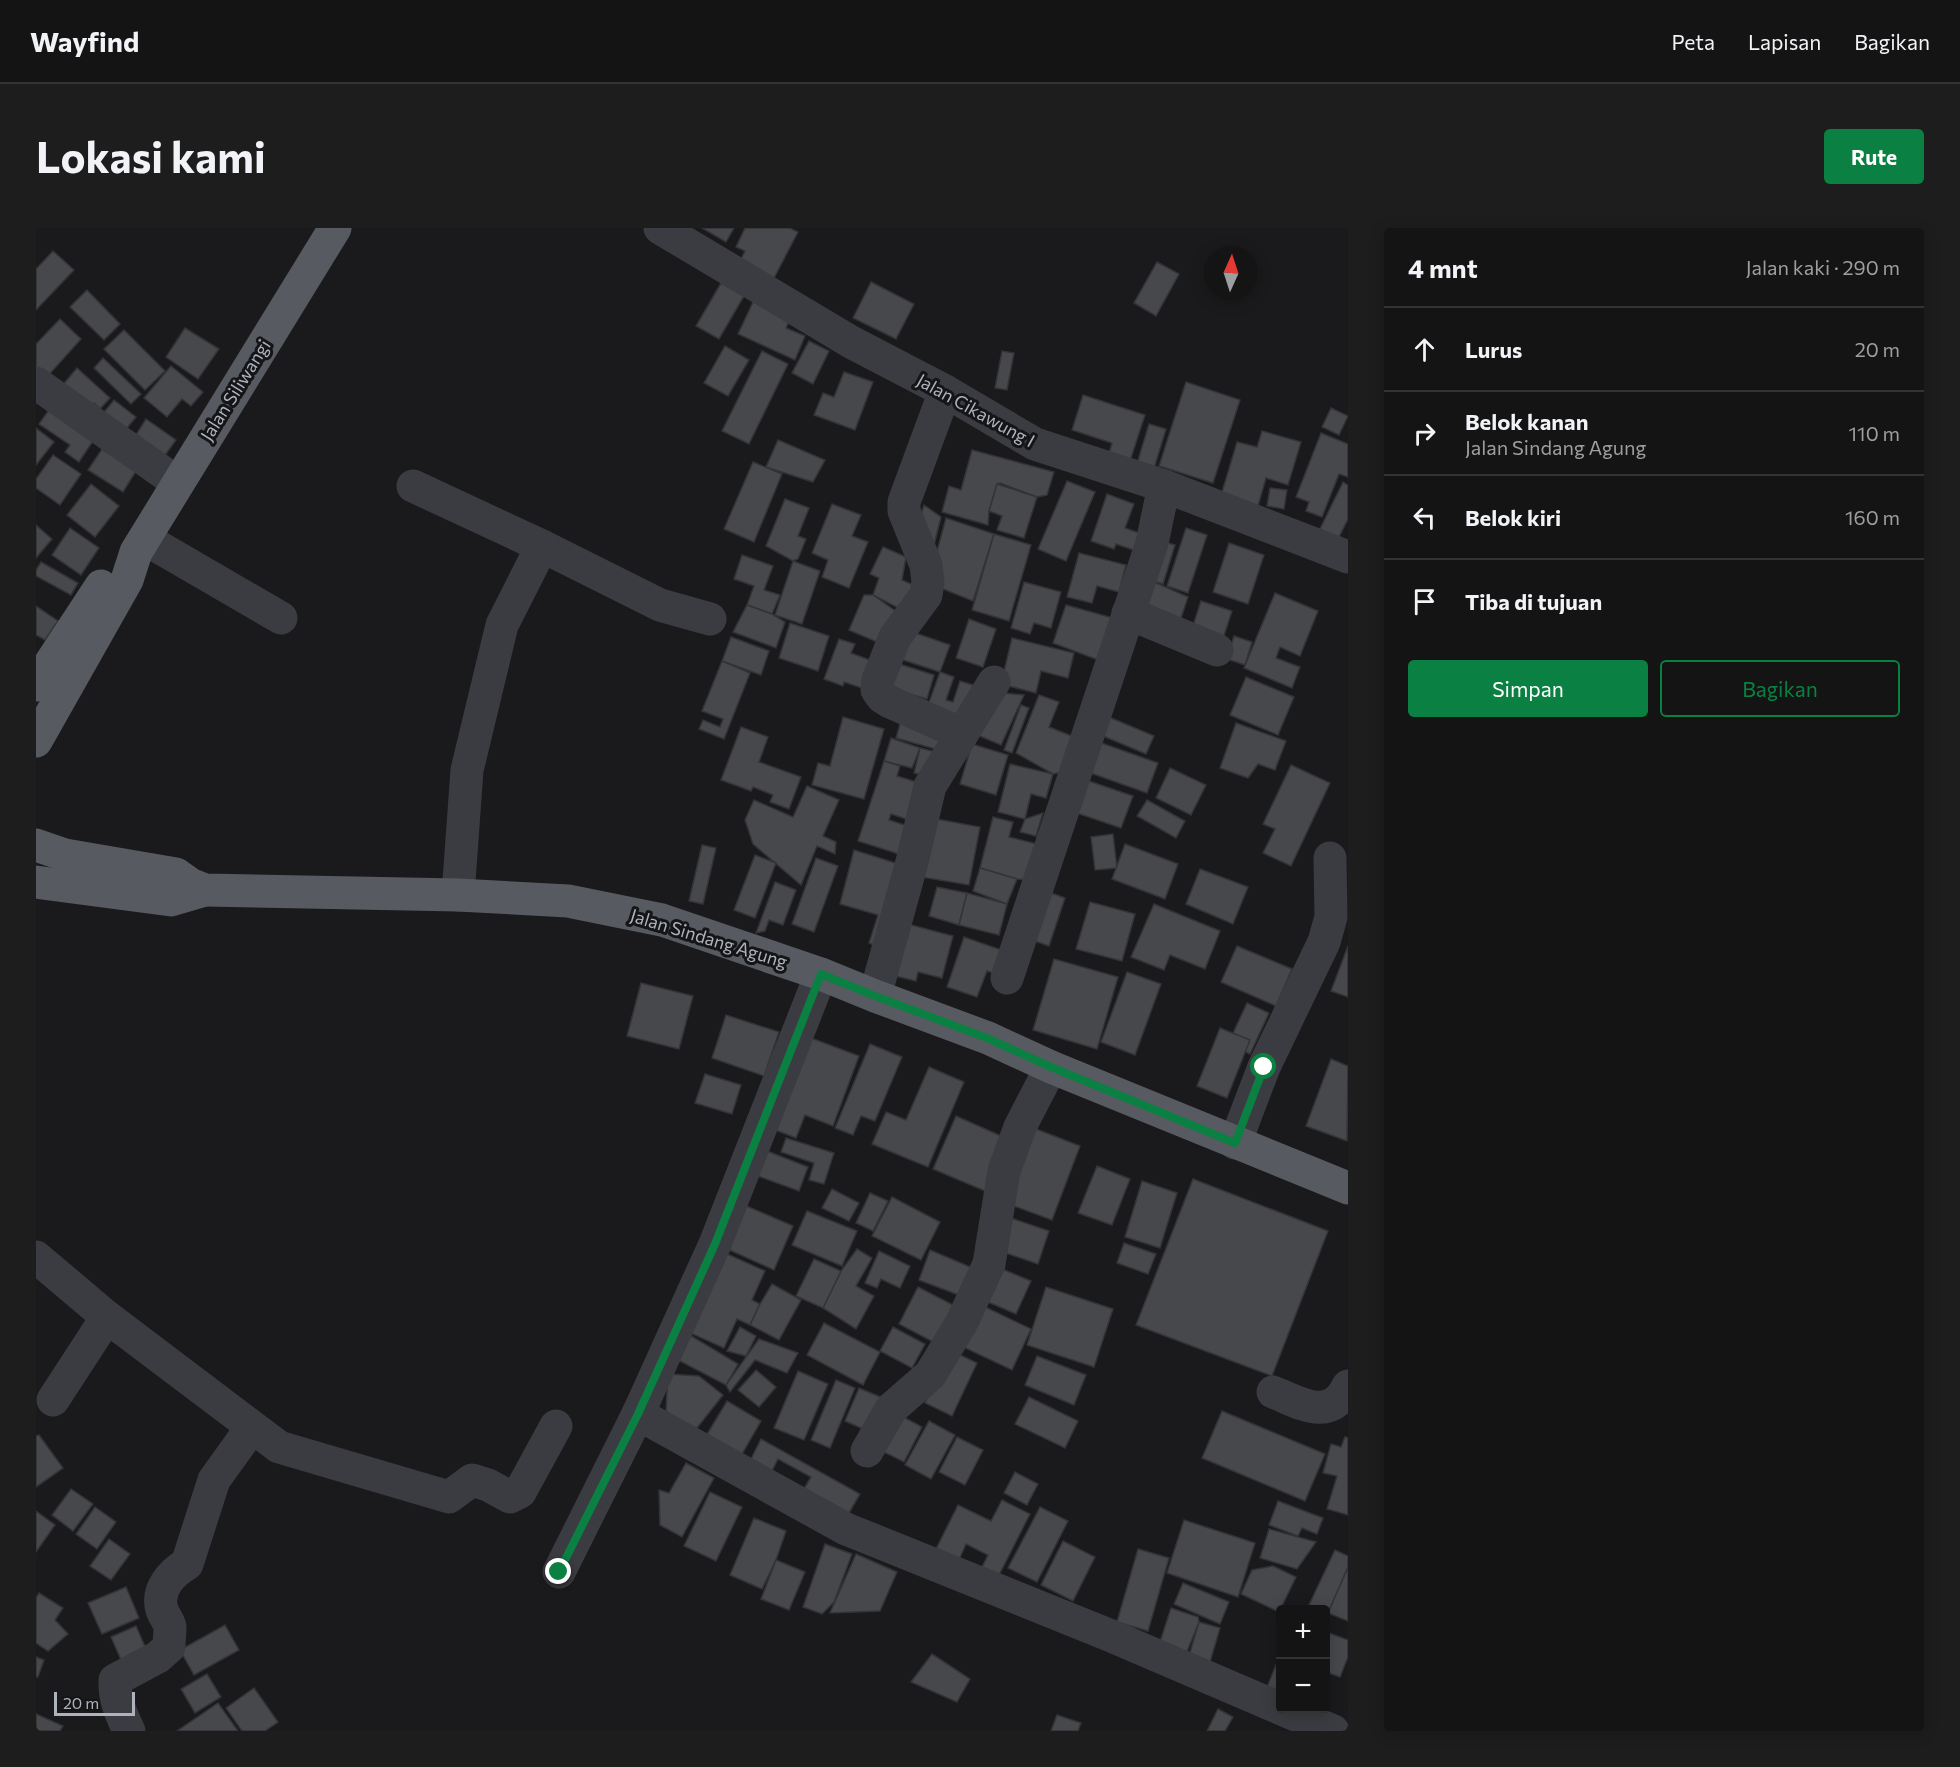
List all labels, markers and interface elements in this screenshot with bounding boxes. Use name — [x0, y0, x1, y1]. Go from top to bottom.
text: Wayfind — [30, 24, 139, 58]
text: Peta — [1672, 29, 1715, 54]
text: Lapisan — [1748, 29, 1821, 54]
text: Bagikan — [1854, 29, 1930, 54]
button: Rute — [1824, 129, 1924, 184]
text: Lokasi kami — [36, 130, 266, 182]
north arrow — [1204, 246, 1258, 300]
text: 4 mnt — [1408, 252, 1478, 283]
text: Jalan kaki · 290 m — [1746, 255, 1900, 279]
icon: ahead — [1408, 333, 1441, 366]
street label: Jalan Siliwangi — [195, 335, 275, 445]
text: Lurus — [1465, 336, 1522, 363]
text: 20 m — [1855, 337, 1900, 361]
street label: Jalan Cikawung I — [913, 369, 1039, 451]
text: Belok kanan — [1465, 408, 1588, 435]
icon: right — [1408, 417, 1441, 450]
text: 110 m — [1849, 421, 1900, 445]
text: Jalan Sindang Agung — [1465, 435, 1646, 459]
icon: left — [1408, 501, 1441, 534]
text: Belok kiri — [1465, 504, 1561, 531]
text: 160 m — [1845, 505, 1900, 529]
icon: arrive — [1408, 585, 1441, 618]
text: Tiba di tujuan — [1465, 588, 1602, 615]
button: Simpan — [1408, 660, 1648, 717]
button: Bagikan — [1660, 660, 1900, 717]
street label: Jalan Sindang Agung — [628, 904, 790, 972]
route start — [1250, 1053, 1276, 1079]
route end — [545, 1558, 571, 1584]
map controls — [1276, 1605, 1330, 1713]
button: + — [1276, 1605, 1330, 1659]
button: − — [1276, 1659, 1330, 1713]
scale bar — [54, 1689, 135, 1716]
text: 20 m — [63, 1693, 99, 1712]

